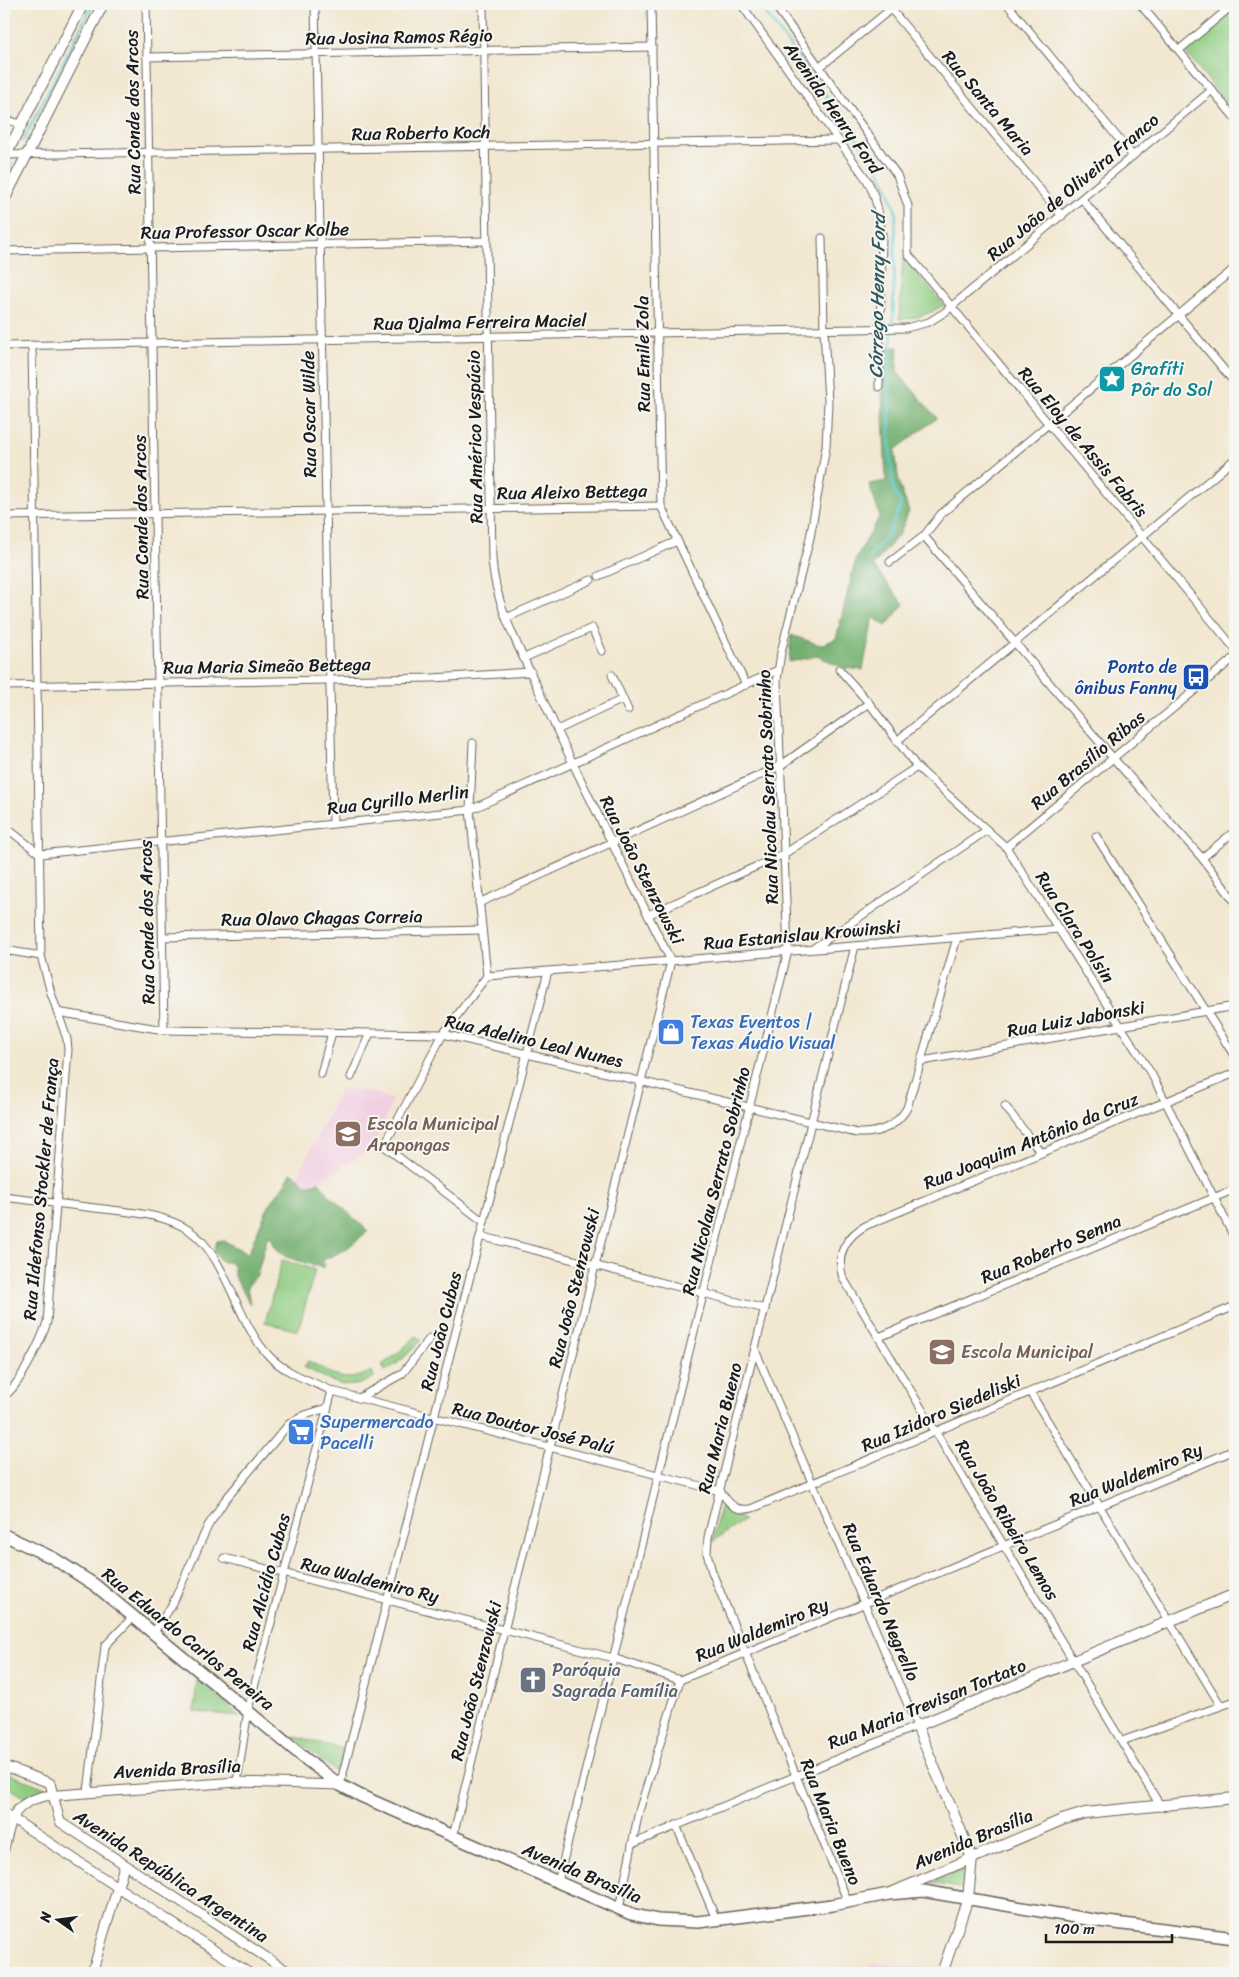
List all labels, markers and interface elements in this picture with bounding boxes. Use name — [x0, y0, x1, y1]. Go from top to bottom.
street label: Rua Josina Ramos Régio — [305, 19, 493, 55]
street label: Rua Conde dos Arcos — [116, 29, 150, 195]
street label: Avenida Henry Ford — [775, 34, 892, 182]
street label: Rua Santa Maria — [934, 43, 1042, 163]
street label: Rua João de Oliveira Franco — [979, 105, 1167, 269]
street label: Rua Roberto Koch — [351, 116, 491, 150]
water label: Córrego Henry Ford — [859, 209, 895, 378]
street label: Rua Professor Oscar Kolbe — [140, 213, 350, 249]
street label: Rua Emile Zola — [626, 296, 660, 412]
street label: Rua Djalma Ferreira Maciel — [373, 304, 588, 340]
street label: Rua Oscar Wilde — [292, 350, 326, 478]
street label: Rua Américo Vespúcio — [457, 350, 493, 524]
place label: Grafíti Pôr do Sol — [1131, 353, 1213, 406]
street label: Rua Eloy de Assis Fabris — [1010, 359, 1157, 525]
place icon: Grafíti Pôr do Sol — [1097, 364, 1127, 394]
street label: Rua Conde dos Arcos — [124, 434, 158, 600]
street label: Rua Aleixo Bettega — [497, 475, 648, 509]
street label: Rua Maria Simeão Bettega — [163, 648, 372, 684]
place label: Ponto de ônibus Fanny — [1074, 651, 1178, 704]
bus stop icon: Ponto de ônibus Fanny — [1181, 662, 1211, 692]
street label: Rua Nicolau Serrato Sobrinho — [748, 669, 788, 905]
street label: Rua Brasílio Ribas — [1023, 701, 1153, 818]
street label: Rua Cyrillo Merlin — [325, 775, 471, 825]
street label: Rua João Stenzowski — [591, 790, 694, 951]
street label: Rua Conde dos Arcos — [130, 839, 164, 1005]
street label: Rua Clara Polsin — [1027, 864, 1124, 990]
street label: Rua Olavo Chagas Correia — [221, 900, 423, 936]
street label: Rua Estanislau Krowinski — [702, 910, 903, 960]
street label: Rua Luiz Jabonski — [1005, 991, 1148, 1047]
street label: Rua Adelino Leal Nunes — [442, 1005, 627, 1077]
place label: Texas Eventos | Texas Áudio Visual — [690, 1006, 836, 1059]
shop icon: Texas Eventos | Texas Áudio Visual — [656, 1017, 686, 1047]
street label: Rua Ildefonso Stockler de França — [14, 1056, 68, 1322]
street label: Rua Nicolau Serrato Sobrinho — [672, 1063, 760, 1299]
street label: Rua Joaquim Antônio da Cruz — [919, 1083, 1144, 1199]
place label: Escola Municipal Arapongas — [366, 1108, 500, 1161]
school or university icon: Escola Municipal Arapongas — [333, 1119, 363, 1149]
street label: Rua João Stenzowski — [539, 1204, 610, 1371]
street label: Rua Roberto Senna — [976, 1205, 1126, 1293]
street label: Rua João Cubas — [411, 1267, 471, 1394]
place label: Escola Municipal — [961, 1336, 1094, 1368]
school or university icon: Escola Municipal — [927, 1337, 957, 1367]
street label: Rua Maria Bueno — [688, 1359, 752, 1497]
street label: Rua Izidoro Siedeliski — [856, 1364, 1027, 1461]
street label: Rua Doutor José Palú — [449, 1392, 618, 1464]
place label: Supermercado Pacelli — [320, 1406, 434, 1459]
supermarket icon: Supermercado Pacelli — [286, 1417, 316, 1447]
street label: Rua João Ribeiro Lemos — [946, 1433, 1068, 1607]
street label: Rua Waldemiro Ry — [1064, 1433, 1208, 1516]
street label: Rua Alcídio Cubas — [232, 1509, 300, 1655]
street label: Rua Eduardo Negrello — [833, 1518, 929, 1686]
street label: Rua Waldemiro Ry — [298, 1547, 443, 1613]
street label: Rua Eduardo Carlos Pereira — [94, 1559, 282, 1720]
street label: Rua Waldemiro Ry — [690, 1588, 834, 1671]
street label: Rua João Stenzowski — [441, 1597, 512, 1764]
street label: Rua Maria Trevisan Tortato — [823, 1649, 1031, 1759]
place label: Paróquia Sagrada Família — [552, 1654, 678, 1707]
church icon: Paróquia Sagrada Família — [518, 1665, 548, 1695]
street label: Avenida Brasília — [112, 1750, 241, 1788]
street label: Rua Maria Bueno — [791, 1754, 871, 1890]
street label: Avenida Brasília — [907, 1799, 1038, 1879]
street label: Avenida República Argentina — [66, 1800, 275, 1951]
street label: Avenida Brasília — [516, 1833, 647, 1913]
north arrow — [32, 1894, 82, 1944]
text: N — [32, 1909, 59, 1926]
scale bar — [1046, 1912, 1173, 1944]
text: 100 m — [1054, 1916, 1095, 1942]

